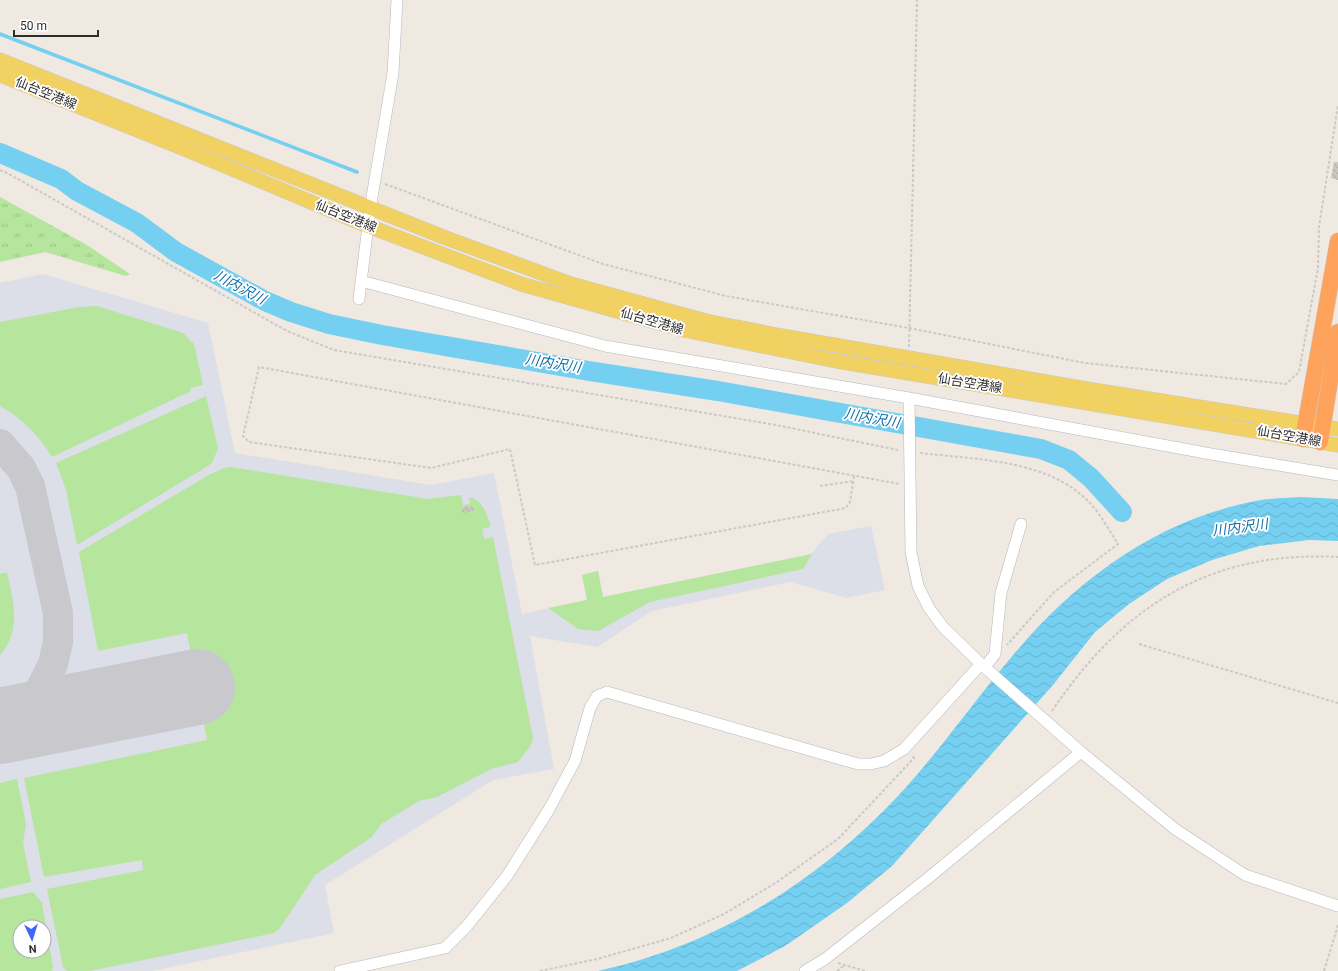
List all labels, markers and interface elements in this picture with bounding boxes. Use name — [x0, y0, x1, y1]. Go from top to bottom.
scale bar — [14, 12, 98, 38]
text: 50 m — [20, 19, 47, 33]
street label: 仙台空港線 — [13, 74, 79, 112]
street label: 仙台空港線 — [313, 197, 379, 235]
water label: 川内沢川 — [212, 267, 270, 308]
street label: 仙台空港線 — [619, 305, 685, 337]
water label: 川内沢川 — [524, 351, 584, 376]
street label: 仙台空港線 — [937, 371, 1003, 395]
water label: 川内沢川 — [843, 405, 903, 431]
street label: 仙台空港線 — [1256, 423, 1322, 449]
water label: 川内沢川 — [1211, 515, 1271, 538]
north arrow — [12, 919, 52, 959]
text: N — [28, 942, 37, 955]

